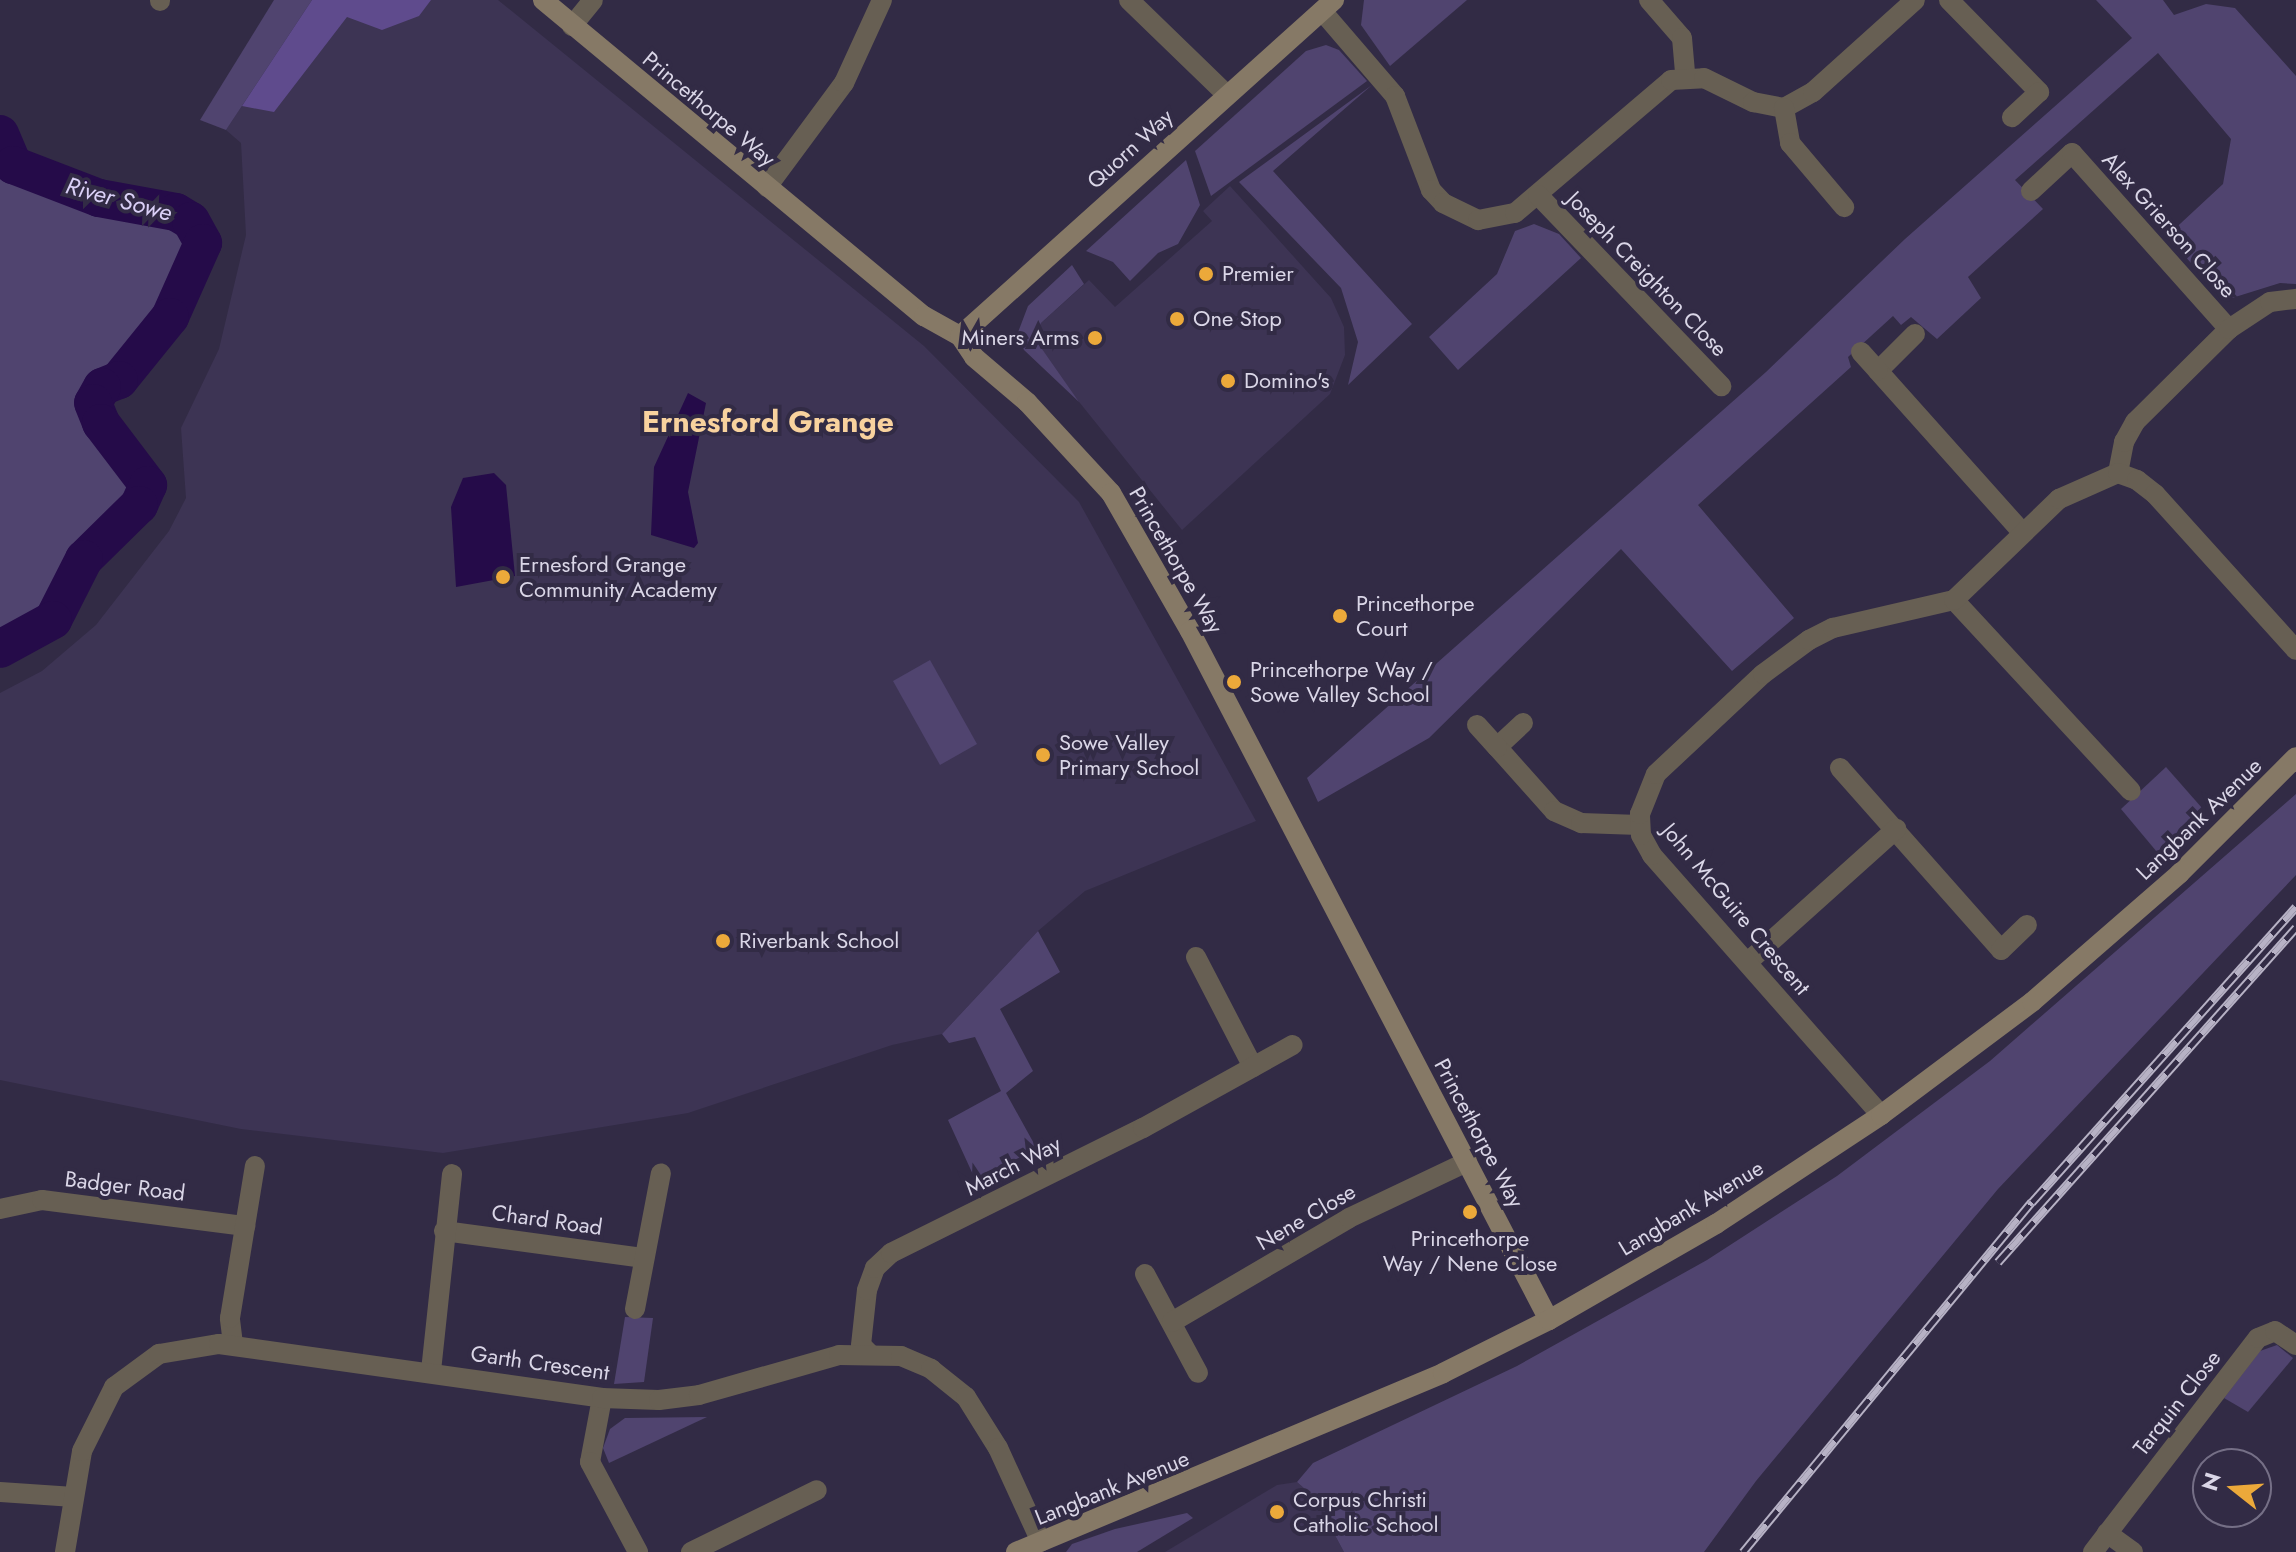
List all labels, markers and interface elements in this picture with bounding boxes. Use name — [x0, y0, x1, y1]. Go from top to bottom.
street label: Princethorpe Way — [637, 46, 781, 172]
street label: Quorn Way — [1082, 104, 1178, 194]
street label: Alex Grierson Close — [2097, 147, 2241, 303]
water label: River Sowe — [63, 171, 175, 227]
street label: Joseph Creighton Close — [1561, 186, 1733, 362]
place label: Premier — [1222, 261, 1294, 287]
marker: Premier — [1197, 265, 1215, 283]
place label: One Stop — [1193, 306, 1282, 332]
marker: One Stop — [1168, 310, 1186, 328]
place label: Miners Arms — [961, 325, 1079, 351]
marker: Miners Arms — [1086, 329, 1104, 347]
place label: Domino's — [1244, 368, 1330, 394]
marker: Domino's — [1219, 372, 1237, 390]
district label: Ernesford Grange — [642, 404, 894, 440]
street label: Princethorpe Way — [1123, 482, 1229, 638]
place label: Ernesford Grange Community Academy — [519, 551, 717, 602]
marker: Ernesford Grange Community Academy — [494, 568, 512, 586]
place label: Princethorpe Court — [1356, 590, 1475, 642]
marker: Princethorpe Court — [1331, 607, 1349, 625]
place label: Princethorpe Way / Sowe Valley School — [1250, 656, 1433, 708]
marker: Princethorpe Way / Sowe Valley School — [1225, 673, 1243, 691]
place label: Sowe Valley Primary School — [1059, 729, 1199, 780]
marker: Sowe Valley Primary School — [1034, 746, 1052, 764]
street label: Langbank Avenue — [2131, 753, 2267, 885]
street label: John McGuire Crescent — [1656, 818, 1816, 1000]
place label: Riverbank School — [739, 928, 899, 954]
marker: Riverbank School — [714, 932, 732, 950]
street label: Princethorpe Way — [1429, 1054, 1529, 1212]
street label: March Way — [961, 1131, 1065, 1201]
street label: Langbank Avenue — [1614, 1154, 1768, 1262]
street label: Badger Road — [63, 1166, 187, 1206]
street label: Nene Close — [1252, 1178, 1360, 1256]
street label: Chard Road — [490, 1199, 604, 1241]
marker: Princethorpe Way / Nene Close — [1461, 1203, 1479, 1221]
place label: Princethorpe Way / Nene Close — [1383, 1225, 1557, 1276]
street label: Garth Crescent — [469, 1340, 611, 1386]
street label: Tarquin Close — [2128, 1345, 2226, 1461]
street label: Langbank Avenue — [1031, 1445, 1193, 1531]
north arrow — [2192, 1448, 2272, 1528]
text: N — [2193, 1469, 2229, 1495]
place label: Corpus Christi Catholic School — [1293, 1486, 1439, 1538]
marker: Corpus Christi Catholic School — [1268, 1503, 1286, 1521]

